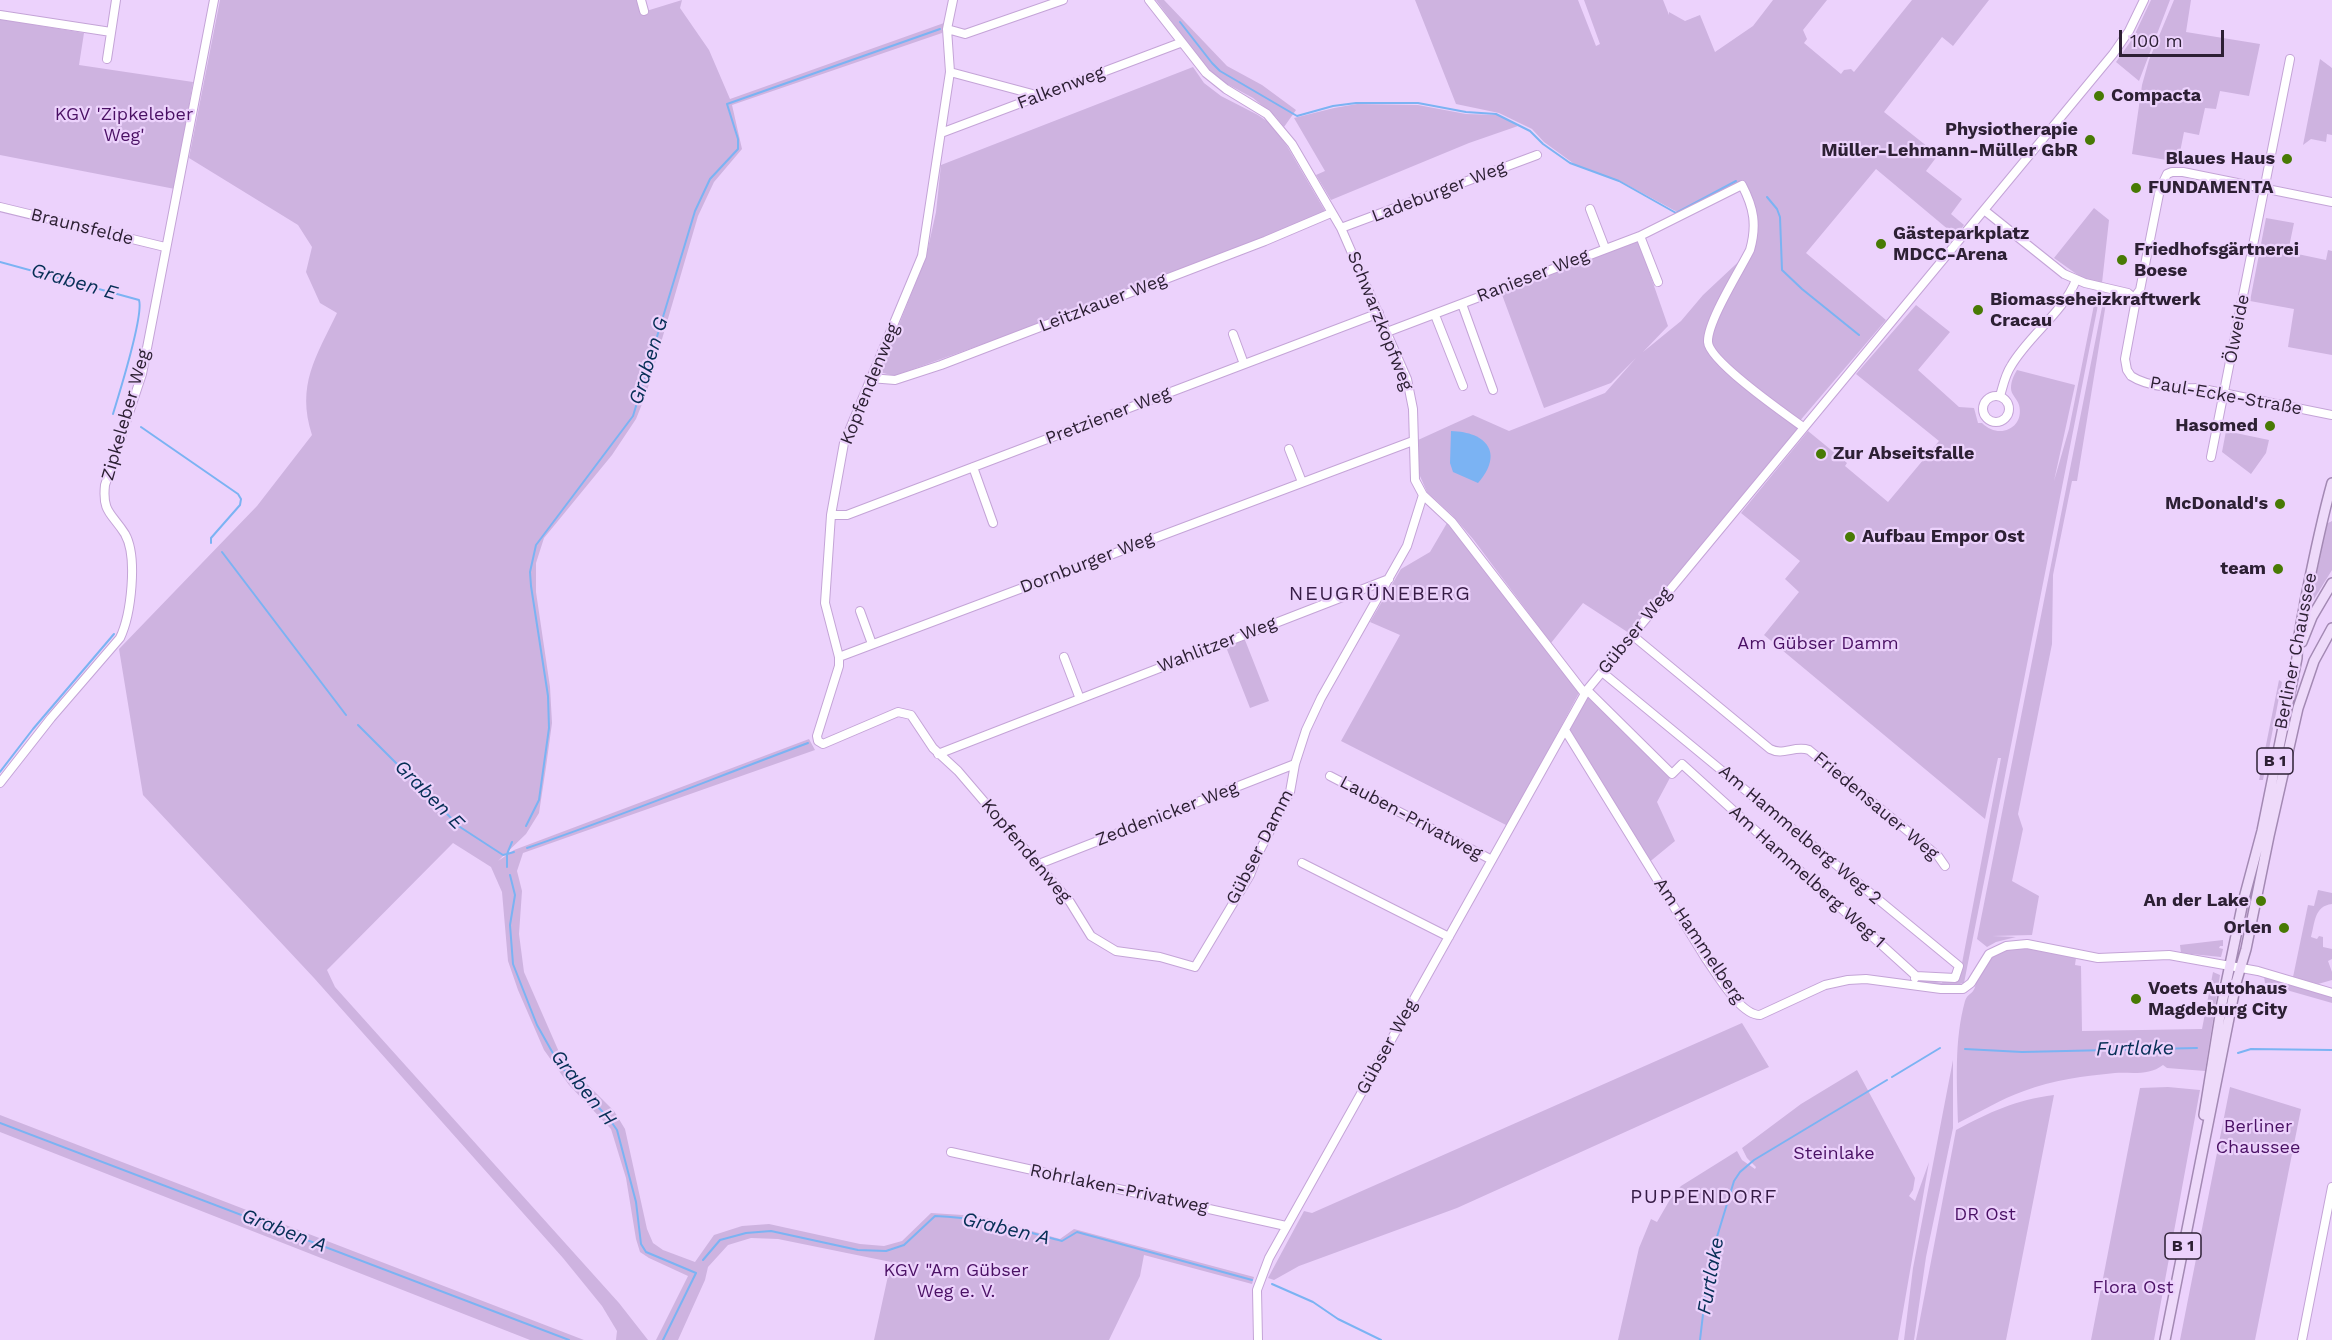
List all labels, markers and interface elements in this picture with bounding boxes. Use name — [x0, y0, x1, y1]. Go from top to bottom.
scale bar — [2122, 18, 2227, 56]
text: 100 m — [2130, 30, 2183, 51]
street label: Falkenweg — [1014, 61, 1108, 115]
place label: Compacta — [2111, 85, 2201, 107]
marker: Compacta — [2092, 89, 2106, 103]
park label: KGV 'Zipkeleber Weg' — [55, 104, 193, 146]
place label: Physiotherapie Müller-Lehmann-Müller GbR — [1821, 119, 2078, 162]
marker: Physiotherapie Müller-Lehmann-Müller GbR — [2083, 133, 2097, 147]
place label: Blaues Haus — [2165, 148, 2275, 170]
marker: Blaues Haus — [2280, 152, 2294, 166]
street label: Ladeburger Weg — [1369, 156, 1509, 228]
place label: FUNDAMENTA — [2148, 177, 2273, 199]
marker: FUNDAMENTA — [2129, 181, 2143, 195]
street label: Braunsfelde — [28, 204, 136, 250]
place label: Gästeparkplatz MDCC-Arena — [1893, 223, 2029, 266]
marker: Gästeparkplatz MDCC-Arena — [1874, 237, 1888, 251]
place label: Friedhofsgärtnerei Boese — [2134, 239, 2299, 282]
street label: Ranieser Weg — [1474, 245, 1592, 307]
street label: Schwarzkopfweg — [1342, 248, 1418, 394]
marker: Friedhofsgärtnerei Boese — [2115, 253, 2129, 267]
water label: Graben E — [28, 258, 120, 306]
street label: Leitzkauer Weg — [1036, 269, 1170, 337]
place label: Biomasseheizkraftwerk Cracau — [1990, 289, 2201, 332]
street label: Ölweide — [2220, 292, 2254, 366]
marker: Biomasseheizkraftwerk Cracau — [1971, 303, 1985, 317]
water label: Graben G — [624, 314, 674, 408]
street label: Kopfendenweg — [836, 320, 904, 448]
street label: Zipkeleber Weg — [97, 347, 155, 483]
street label: Paul-Ecke-Straße — [2148, 372, 2304, 420]
street label: Pretziener Weg — [1042, 382, 1174, 450]
place label: Hasomed — [2175, 415, 2258, 437]
marker: Hasomed — [2263, 419, 2277, 433]
place label: Zur Abseitsfalle — [1833, 443, 1974, 465]
marker: Zur Abseitsfalle — [1814, 447, 1828, 461]
place label: McDonald's — [2165, 493, 2268, 515]
marker: McDonald's — [2273, 497, 2287, 511]
place label: Aufbau Empor Ost — [1862, 526, 2025, 548]
street label: Dornburger Weg — [1017, 528, 1157, 598]
marker: Aufbau Empor Ost — [1843, 530, 1857, 544]
place label: team — [2220, 558, 2266, 580]
marker: team — [2271, 562, 2285, 576]
street label: Berliner Chaussee — [2270, 571, 2322, 731]
district label: NEUGRÜNEBERG — [1289, 582, 1471, 606]
street label: Gübser Weg — [1593, 583, 1677, 679]
street label: Wahlitzer Weg — [1154, 612, 1280, 678]
park label: Am Gübser Damm — [1737, 633, 1899, 655]
street label: Friedensauer Weg — [1809, 747, 1943, 865]
road number: B 1 — [2257, 748, 2293, 774]
water label: Graben E — [389, 755, 469, 835]
street label: Am Hammelberg Weg 2 — [1714, 760, 1886, 910]
street label: Lauben-Privatweg — [1336, 771, 1486, 865]
street label: Zeddenicker Weg — [1093, 777, 1241, 851]
street label: Gübser Damm — [1222, 786, 1298, 908]
street label: Kopfendenweg — [976, 795, 1076, 907]
street label: Am Hammelberg Weg 1 — [1724, 801, 1890, 953]
street label: Am Hammelberg — [1649, 874, 1749, 1008]
place label: An der Lake — [2144, 890, 2249, 912]
marker: An der Lake — [2254, 894, 2268, 908]
place label: Orlen — [2224, 917, 2272, 939]
marker: Orlen — [2277, 921, 2291, 935]
place label: Voets Autohaus Magdeburg City — [2148, 978, 2287, 1020]
marker: Voets Autohaus Magdeburg City — [2129, 992, 2143, 1006]
street label: Gübser Weg — [1352, 996, 1422, 1098]
water label: Furtlake — [2096, 1036, 2174, 1062]
water label: Graben H — [545, 1045, 621, 1131]
park label: Berliner Chaussee — [2216, 1116, 2300, 1158]
park label: Steinlake — [1793, 1143, 1875, 1165]
street label: Rohrlaken-Privatweg — [1028, 1160, 1210, 1218]
district label: PUPPENDORF — [1630, 1185, 1778, 1209]
water label: Graben A — [238, 1204, 330, 1258]
park label: DR Ost — [1954, 1204, 2016, 1226]
water label: Graben A — [960, 1207, 1052, 1251]
road number: B 1 — [2165, 1233, 2201, 1259]
water label: Furtlake — [1692, 1235, 1730, 1317]
park label: KGV "Am Gübser Weg e. V. — [883, 1260, 1029, 1302]
park label: Flora Ost — [2092, 1277, 2174, 1299]

